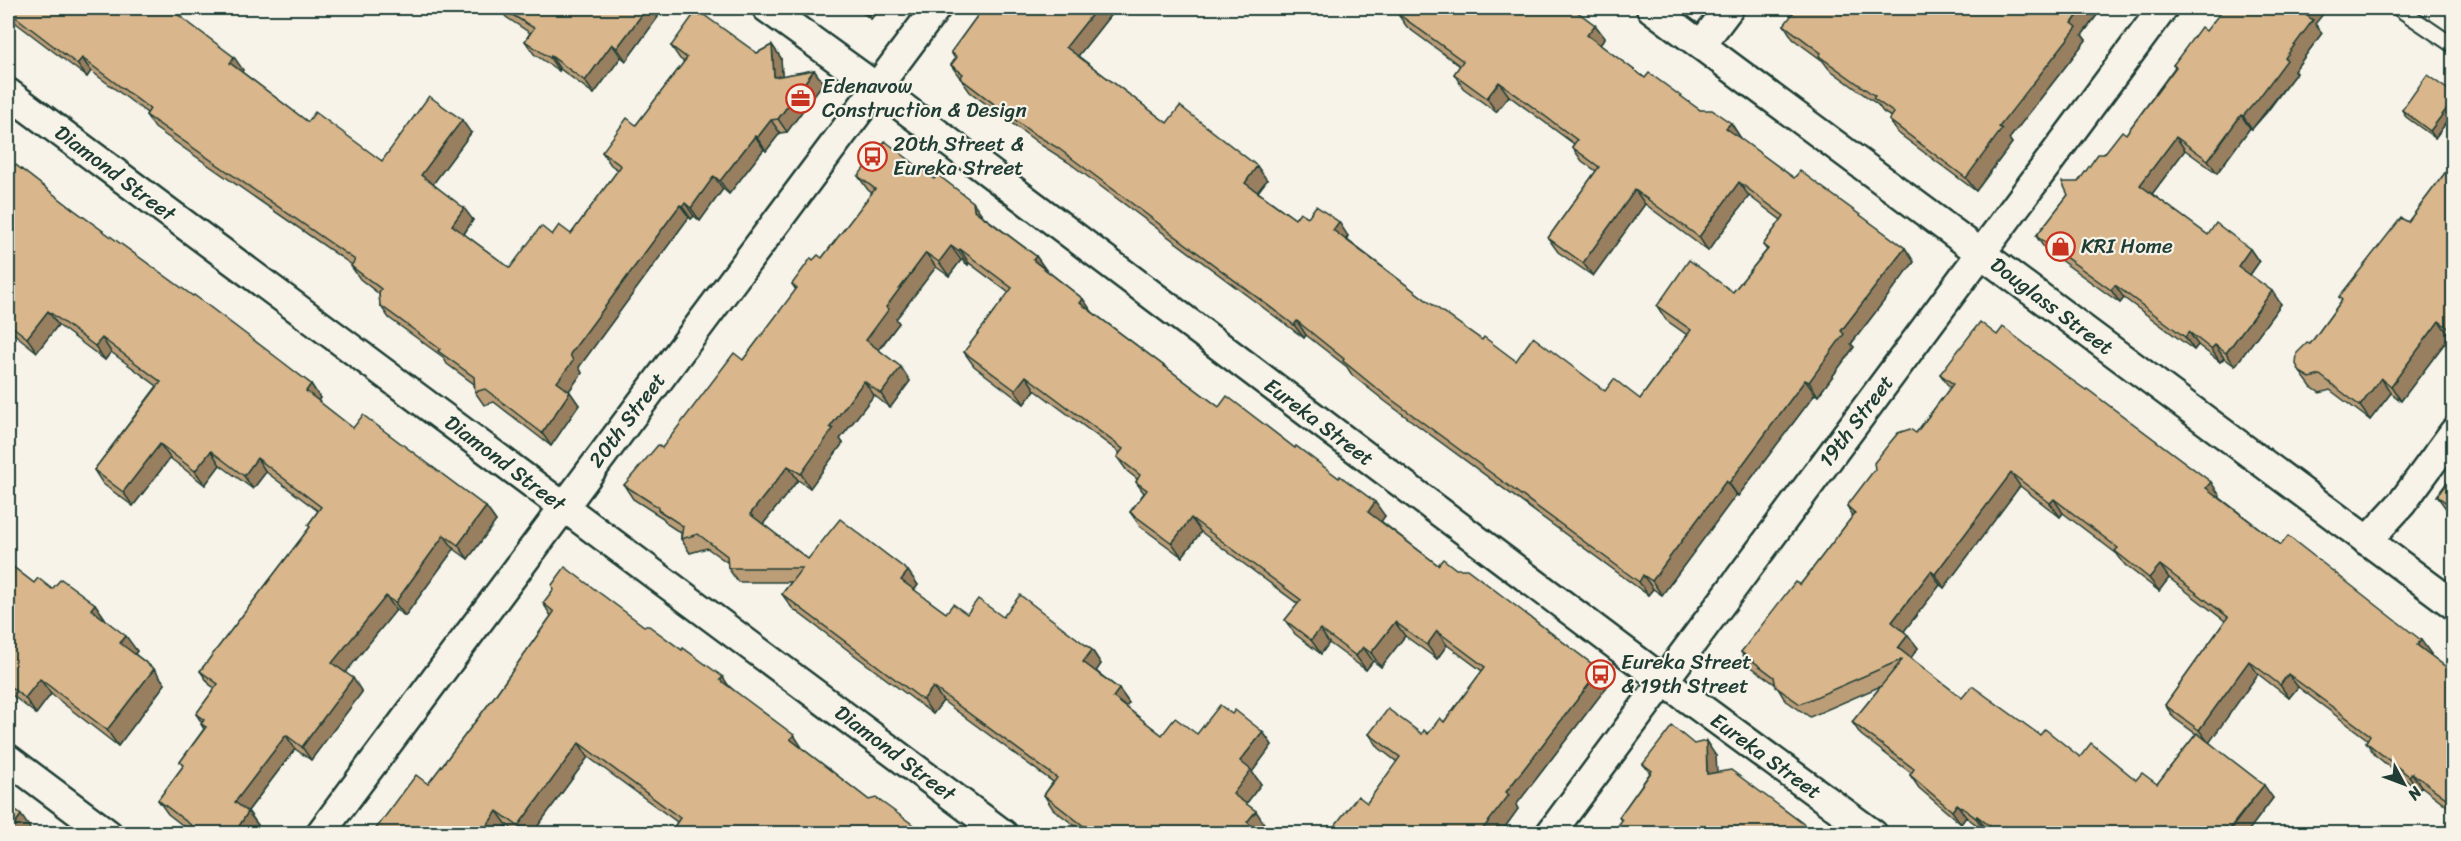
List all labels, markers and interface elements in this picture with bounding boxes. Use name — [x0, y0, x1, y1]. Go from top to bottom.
place label: Edenavow Construction & Design — [822, 67, 1027, 129]
office icon: Edenavow Construction & Design — [785, 82, 817, 114]
street label: Diamond Street — [46, 114, 185, 233]
place label: 20th Street & Eureka Street — [893, 125, 1024, 187]
bus stop icon: 20th Street & Eureka Street — [856, 140, 888, 172]
place label: KRI Home — [2081, 227, 2173, 265]
shop icon: KRI Home — [2044, 230, 2076, 262]
street label: Douglass Street — [1982, 247, 2122, 365]
street label: 20th Street — [578, 364, 676, 476]
street label: 19th Street — [1808, 366, 1904, 476]
street label: Eureka Street — [1255, 368, 1383, 476]
street label: Diamond Street — [436, 404, 575, 523]
place label: Eureka Street & 19th Street — [1621, 643, 1752, 705]
bus stop icon: Eureka Street & 19th Street — [1584, 658, 1616, 690]
street label: Diamond Street — [826, 694, 965, 813]
street label: Eureka Street — [1702, 702, 1830, 810]
north arrow — [2374, 754, 2434, 814]
text: N — [2400, 779, 2430, 808]

